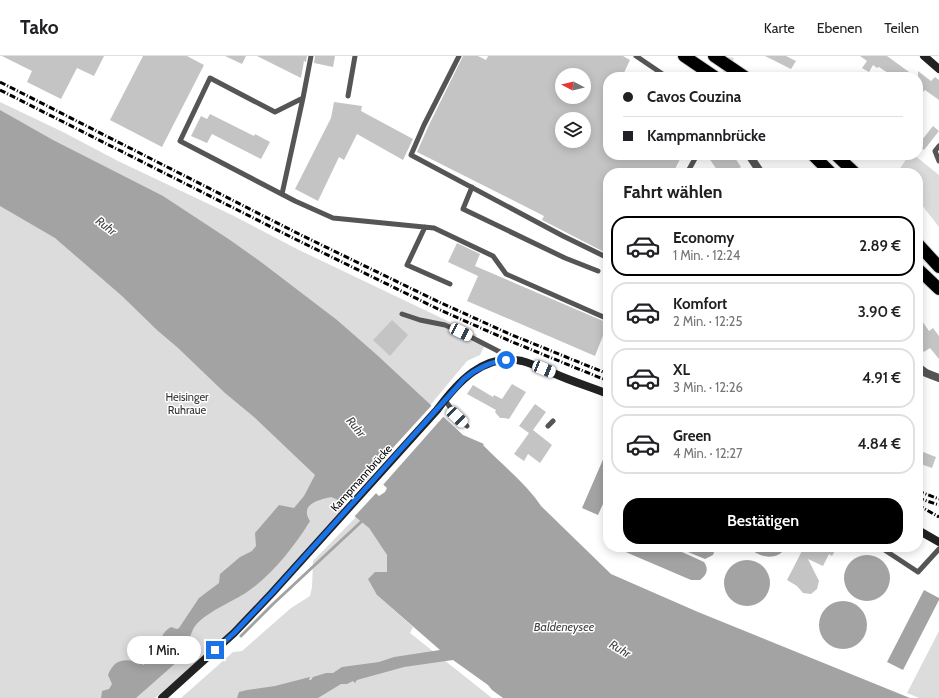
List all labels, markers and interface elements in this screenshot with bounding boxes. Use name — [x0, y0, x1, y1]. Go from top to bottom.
text: Tako — [20, 16, 59, 39]
text: Karte — [764, 19, 795, 37]
text: Ebenen — [817, 19, 862, 37]
text: Teilen — [884, 19, 919, 37]
north arrow — [555, 68, 591, 104]
map controls — [555, 68, 591, 148]
text: Cavos Couzina — [647, 88, 741, 106]
button: layers — [555, 112, 591, 148]
text: Kampmannbrücke — [647, 127, 766, 145]
text: Fahrt wählen — [623, 181, 723, 203]
water label: Ruhr — [93, 213, 121, 239]
icon: car — [625, 228, 661, 264]
text: Economy — [673, 229, 734, 247]
text: 2.89 € — [859, 237, 901, 255]
text: 1 Min. · 12:24 — [673, 247, 740, 263]
icon: car — [625, 294, 661, 330]
text: Komfort — [673, 295, 727, 313]
text: 3.90 € — [858, 303, 901, 321]
text: 2 Min. · 12:25 — [673, 313, 742, 329]
car — [448, 321, 474, 343]
route start — [497, 351, 515, 369]
car — [531, 359, 557, 379]
icon: car — [625, 360, 661, 396]
text: XL — [673, 361, 690, 379]
text: 4.91 € — [862, 369, 901, 387]
text: 3 Min. · 12:26 — [673, 379, 743, 395]
park label: Heisinger Ruhraue — [165, 390, 209, 417]
car — [444, 404, 470, 430]
water label: Ruhr — [343, 413, 370, 441]
icon: car — [625, 426, 661, 462]
text: Green — [673, 427, 711, 445]
text: 4.84 € — [858, 435, 901, 453]
street label: Kampmannbrücke — [327, 441, 395, 514]
text: 4 Min. · 12:27 — [673, 445, 743, 461]
button: Bestätigen — [623, 498, 903, 544]
water label: Baldeneysee — [534, 619, 595, 634]
callout: 1 Min. — [127, 636, 201, 664]
water label: Ruhr — [607, 636, 635, 661]
route end — [206, 641, 224, 659]
text: 1 Min. — [148, 642, 180, 658]

